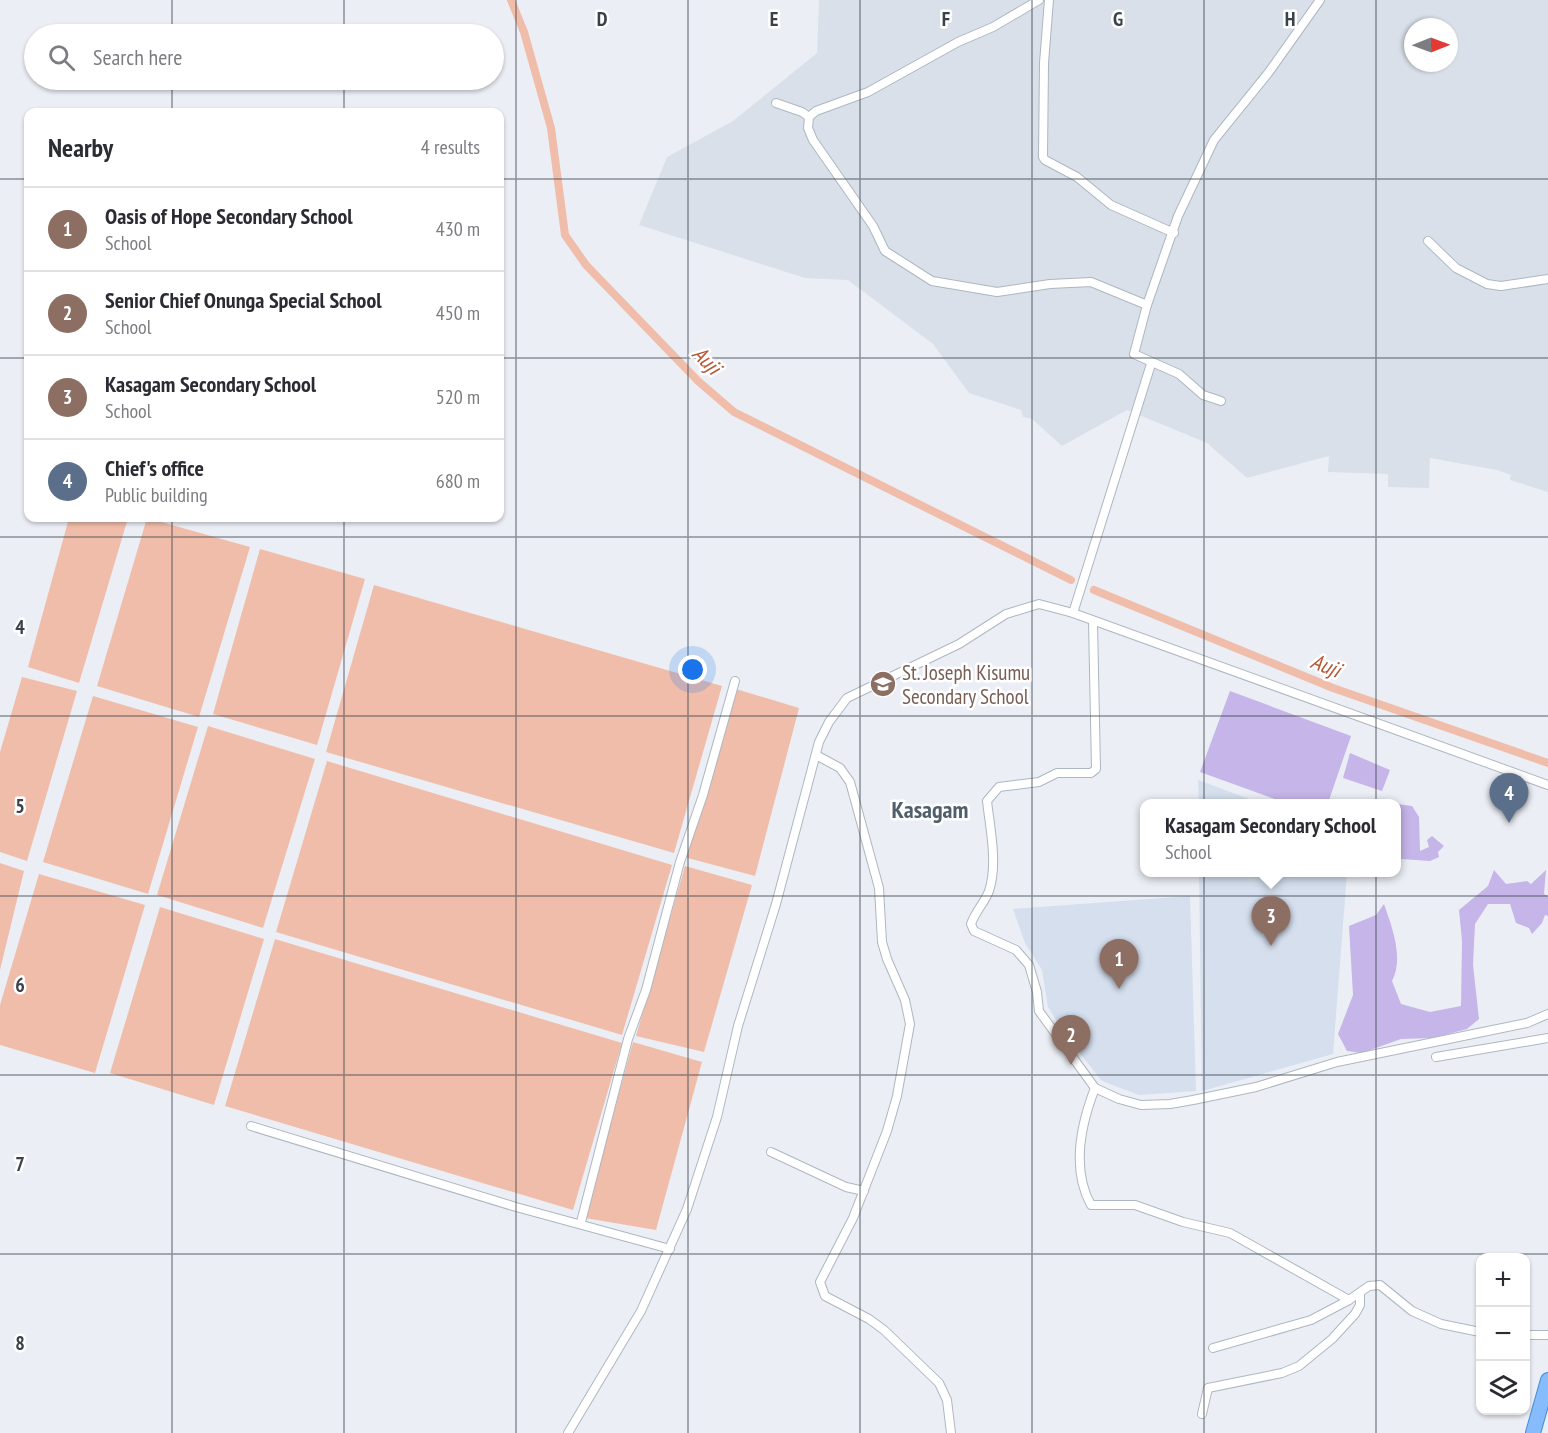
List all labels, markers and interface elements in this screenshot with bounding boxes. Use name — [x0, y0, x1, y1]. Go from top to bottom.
text: D — [597, 6, 608, 32]
text: E — [770, 6, 778, 32]
text: F — [942, 6, 950, 32]
text: G — [1113, 6, 1123, 32]
text: H — [1285, 6, 1295, 32]
north arrow — [1404, 18, 1458, 72]
search box — [24, 24, 504, 90]
icon: search — [45, 41, 78, 74]
text: Search here — [93, 43, 182, 71]
text: Nearby — [48, 131, 113, 164]
text: 4 results — [421, 134, 480, 160]
text: Oasis of Hope Secondary School — [105, 202, 353, 230]
text: 1 — [63, 216, 72, 242]
text: 430 m — [436, 216, 480, 242]
text: School — [105, 230, 151, 256]
text: Senior Chief Onunga Special School — [105, 286, 382, 314]
text: 2 — [63, 300, 72, 326]
text: 450 m — [436, 300, 480, 326]
text: School — [105, 314, 151, 340]
water label: Auji — [687, 340, 730, 383]
text: Kasagam Secondary School — [105, 370, 316, 398]
text: 3 — [63, 384, 72, 410]
text: 520 m — [436, 384, 480, 410]
text: School — [105, 398, 151, 424]
text: Chief's office — [105, 454, 204, 482]
text: 4 — [63, 468, 72, 494]
text: 680 m — [436, 468, 480, 494]
text: Public building — [105, 482, 208, 508]
text: 4 — [15, 614, 25, 640]
water label: Auji — [1307, 646, 1348, 685]
your location — [678, 655, 707, 684]
place label: St. Joseph Kisumu Secondary School — [902, 659, 1030, 710]
school or university icon: St. Joseph Kisumu Secondary School — [868, 669, 898, 699]
pin: 4 — [1490, 774, 1528, 823]
text: 5 — [15, 793, 25, 819]
district label: Kasagam — [892, 794, 968, 825]
popup — [1140, 799, 1401, 877]
text: Kasagam Secondary School — [1165, 811, 1376, 839]
text: School — [1165, 839, 1211, 865]
pin: 3 — [1252, 896, 1290, 946]
pin: 1 — [1100, 940, 1138, 989]
text: 6 — [15, 972, 25, 998]
pin: 2 — [1052, 1016, 1090, 1065]
text: 7 — [15, 1151, 25, 1177]
map controls — [1476, 1253, 1530, 1415]
button: + — [1476, 1253, 1530, 1307]
button: − — [1476, 1307, 1530, 1361]
text: 8 — [15, 1330, 25, 1356]
button: layers — [1476, 1361, 1530, 1415]

